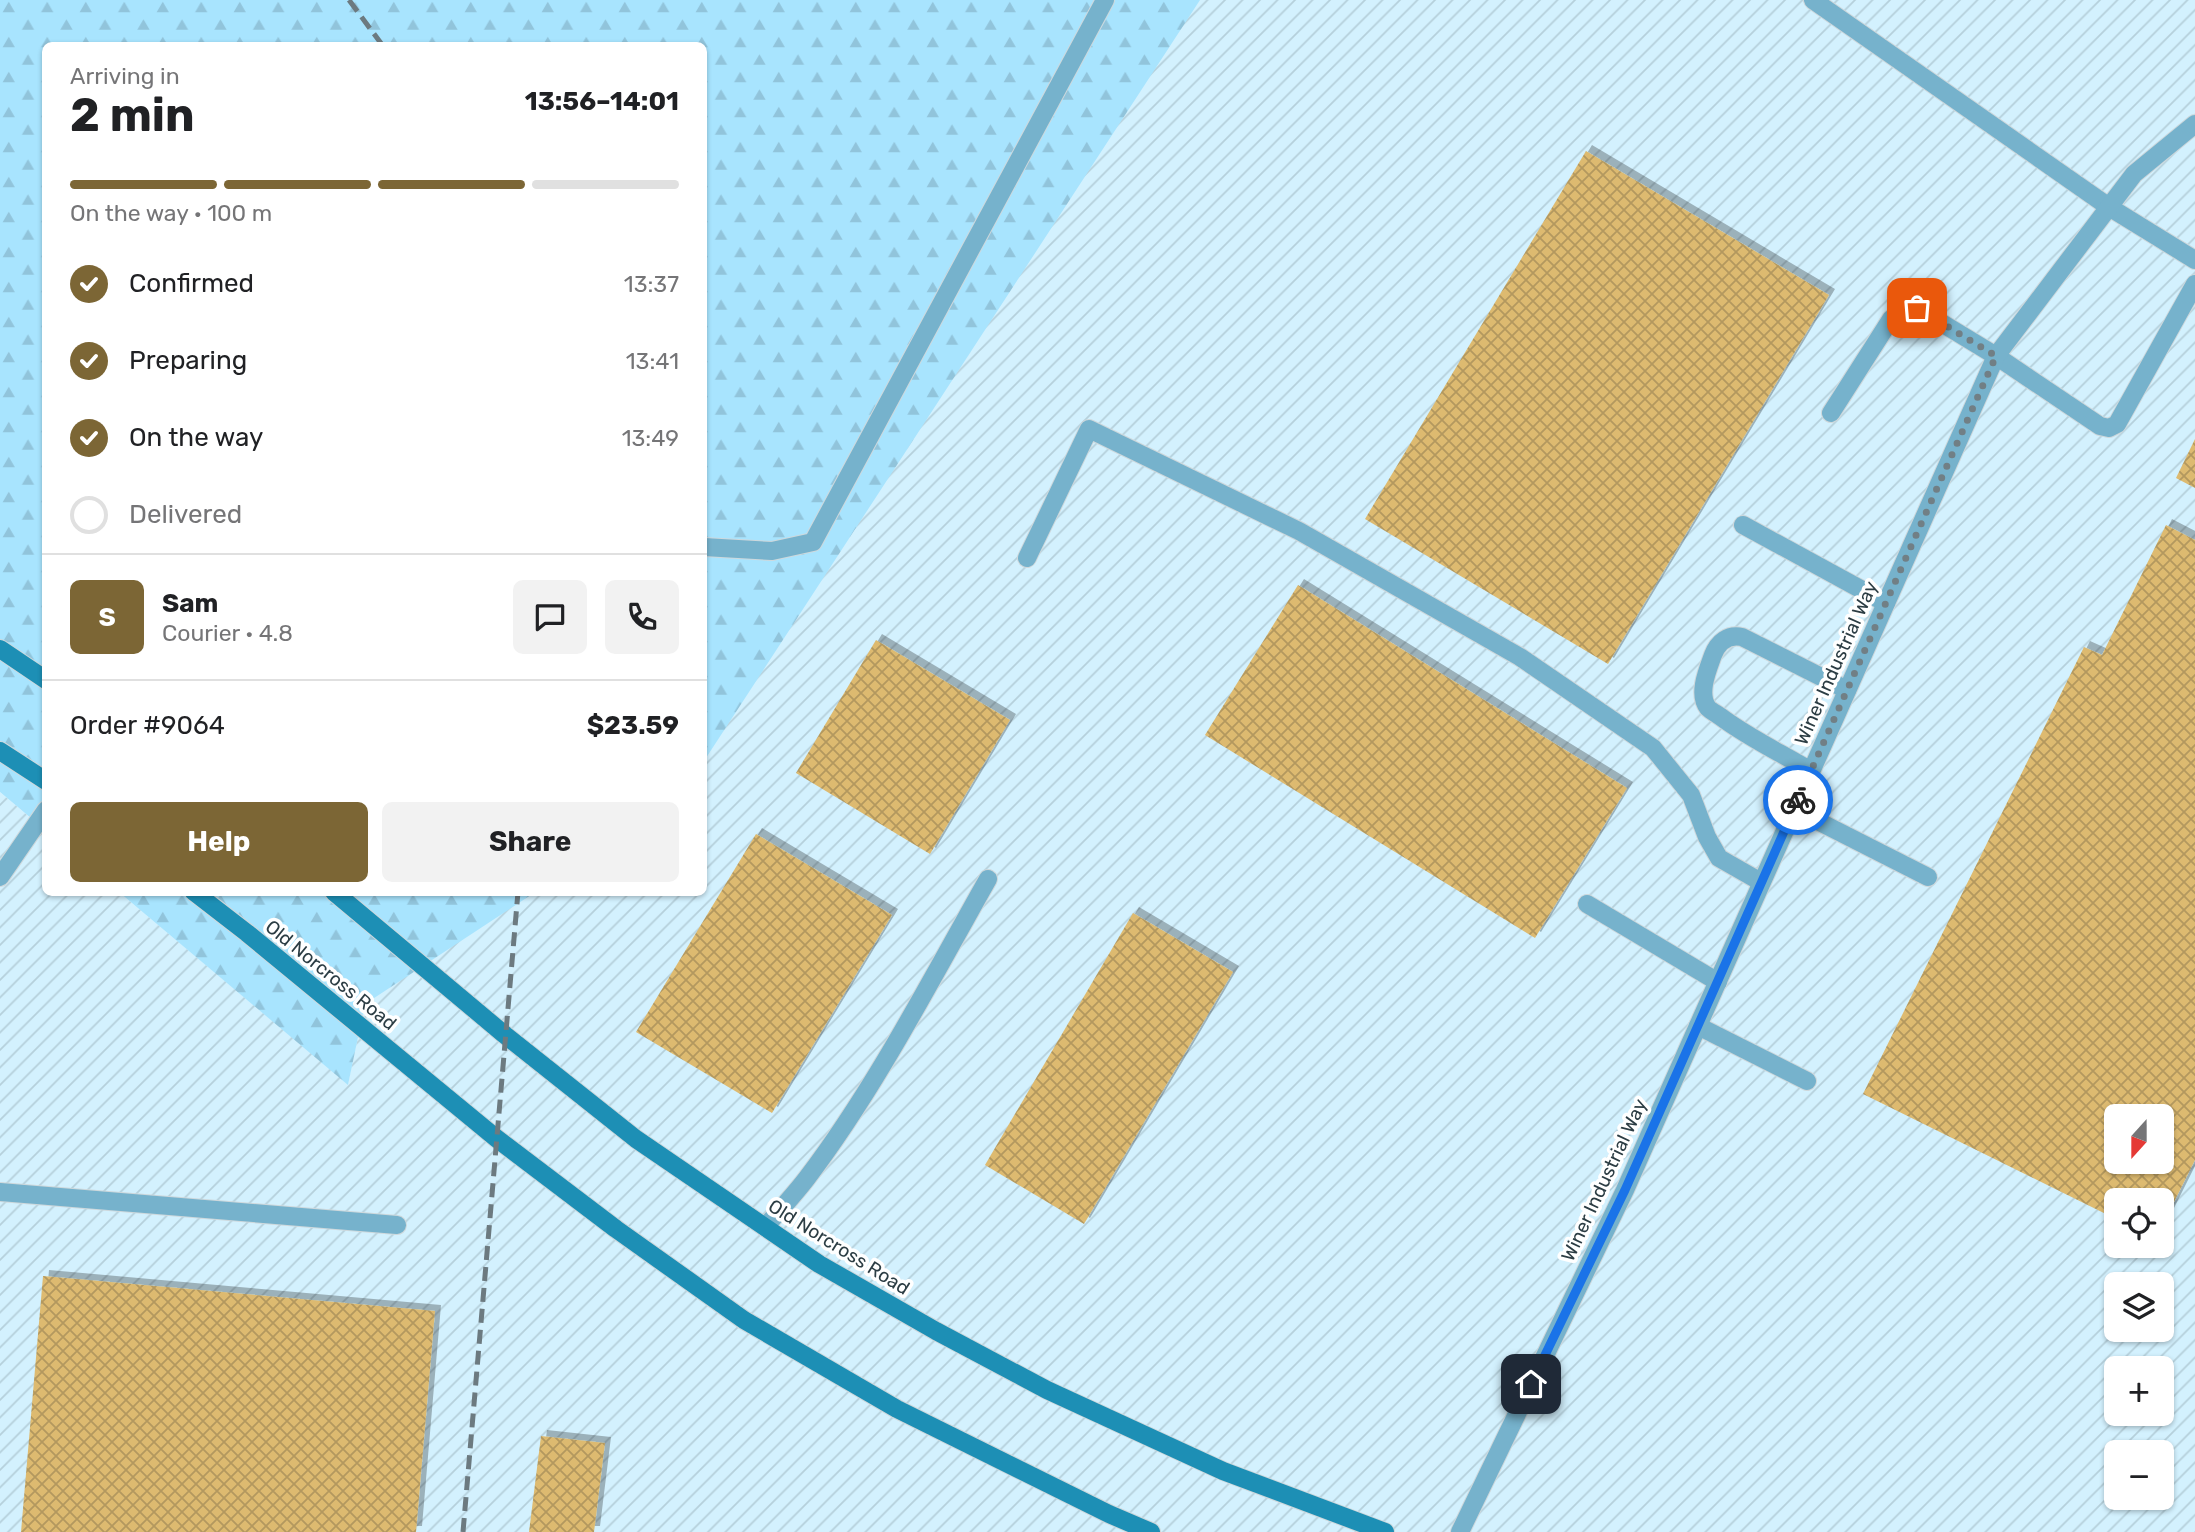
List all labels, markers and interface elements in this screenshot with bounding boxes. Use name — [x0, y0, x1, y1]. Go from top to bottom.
text: Arriving in — [70, 62, 180, 90]
text: 13:56–14:01 — [525, 86, 679, 117]
text: 2 min — [70, 88, 195, 143]
text: On the way · 100 m — [70, 199, 272, 227]
icon: check — [70, 265, 108, 303]
text: Confirmed — [129, 268, 254, 299]
text: 13:37 — [624, 270, 679, 298]
pin — [1887, 278, 1947, 338]
icon: bag — [1898, 289, 1936, 327]
icon: check — [70, 342, 108, 380]
text: Preparing — [129, 345, 247, 376]
text: 13:41 — [626, 347, 679, 375]
icon: check — [70, 419, 108, 457]
text: On the way — [129, 422, 263, 453]
text: 13:49 — [622, 424, 679, 452]
text: Delivered — [129, 499, 242, 530]
street label: Winer Industrial Way — [1790, 578, 1882, 748]
button: chat — [513, 580, 587, 654]
button: phone — [605, 580, 679, 654]
text: Sam — [162, 588, 218, 619]
text: S — [98, 602, 116, 633]
text: Courier · 4.8 — [162, 619, 293, 647]
text: Order #9064 — [70, 710, 225, 741]
text: $23.59 — [587, 710, 679, 741]
courier — [1763, 765, 1833, 835]
icon: bike — [1779, 781, 1817, 819]
button: Help — [70, 802, 368, 882]
button: Share — [382, 802, 679, 882]
street label: Old Norcross Road — [261, 915, 401, 1035]
street label: Winer Industrial Way — [1556, 1095, 1652, 1265]
north arrow — [2104, 1104, 2174, 1174]
map controls — [2104, 1104, 2174, 1510]
button: locate — [2104, 1188, 2174, 1258]
street label: Old Norcross Road — [764, 1194, 914, 1300]
button: layers — [2104, 1272, 2174, 1342]
pin — [1501, 1354, 1561, 1414]
button: + — [2104, 1356, 2174, 1426]
icon: home — [1512, 1365, 1550, 1403]
button: − — [2104, 1440, 2174, 1510]

